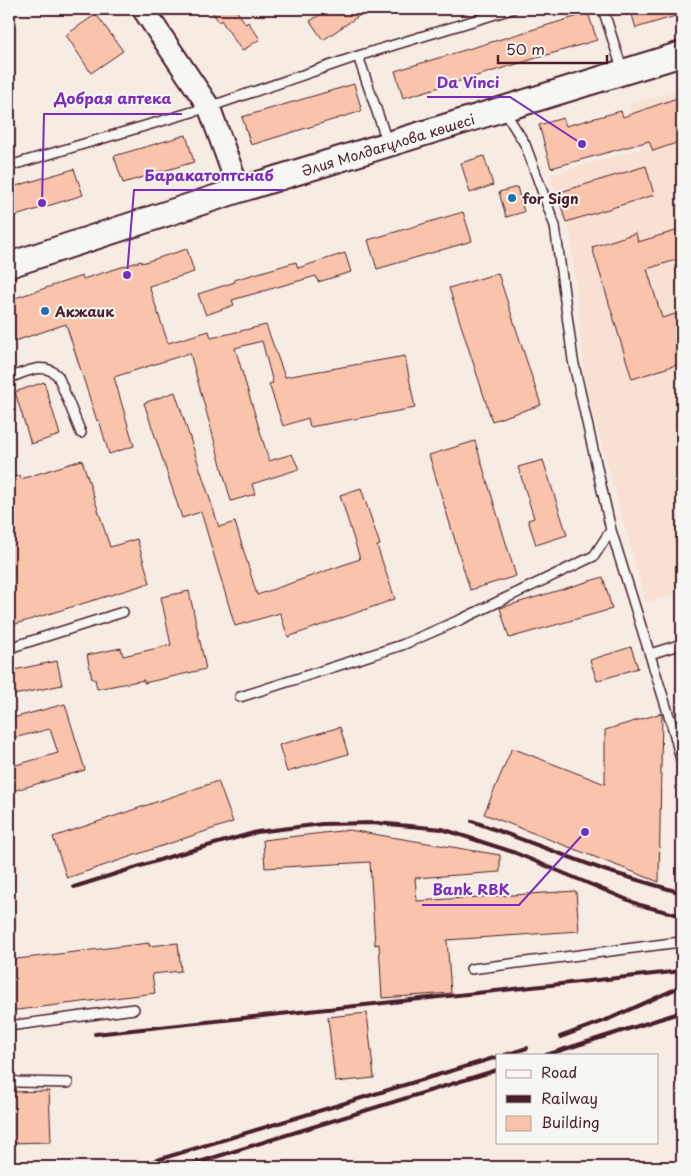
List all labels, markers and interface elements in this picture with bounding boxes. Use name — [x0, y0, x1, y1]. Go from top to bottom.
scale bar — [498, 32, 607, 64]
text: 50 m — [506, 37, 545, 60]
callout: Da Vinci — [427, 67, 510, 97]
text: Da Vinci — [437, 70, 500, 93]
callout: Добрая аптека — [44, 84, 182, 114]
text: Добрая аптека — [53, 86, 172, 109]
street label: Әлия Молдағұлова көшесі — [299, 109, 477, 181]
callout: Баракатоптснаб — [134, 160, 283, 190]
text: Баракатоптснаб — [144, 163, 274, 186]
place label: for Sign — [522, 188, 579, 209]
marker: for Sign — [506, 192, 518, 204]
place label: Акжаик — [54, 301, 114, 322]
marker: Акжаик — [39, 305, 51, 317]
callout: Bank RBK — [422, 875, 519, 905]
text: Bank RBK — [432, 877, 510, 900]
legend — [496, 1054, 658, 1144]
text: Road — [541, 1060, 577, 1083]
text: Railway — [541, 1086, 598, 1109]
text: Building — [541, 1110, 600, 1133]

